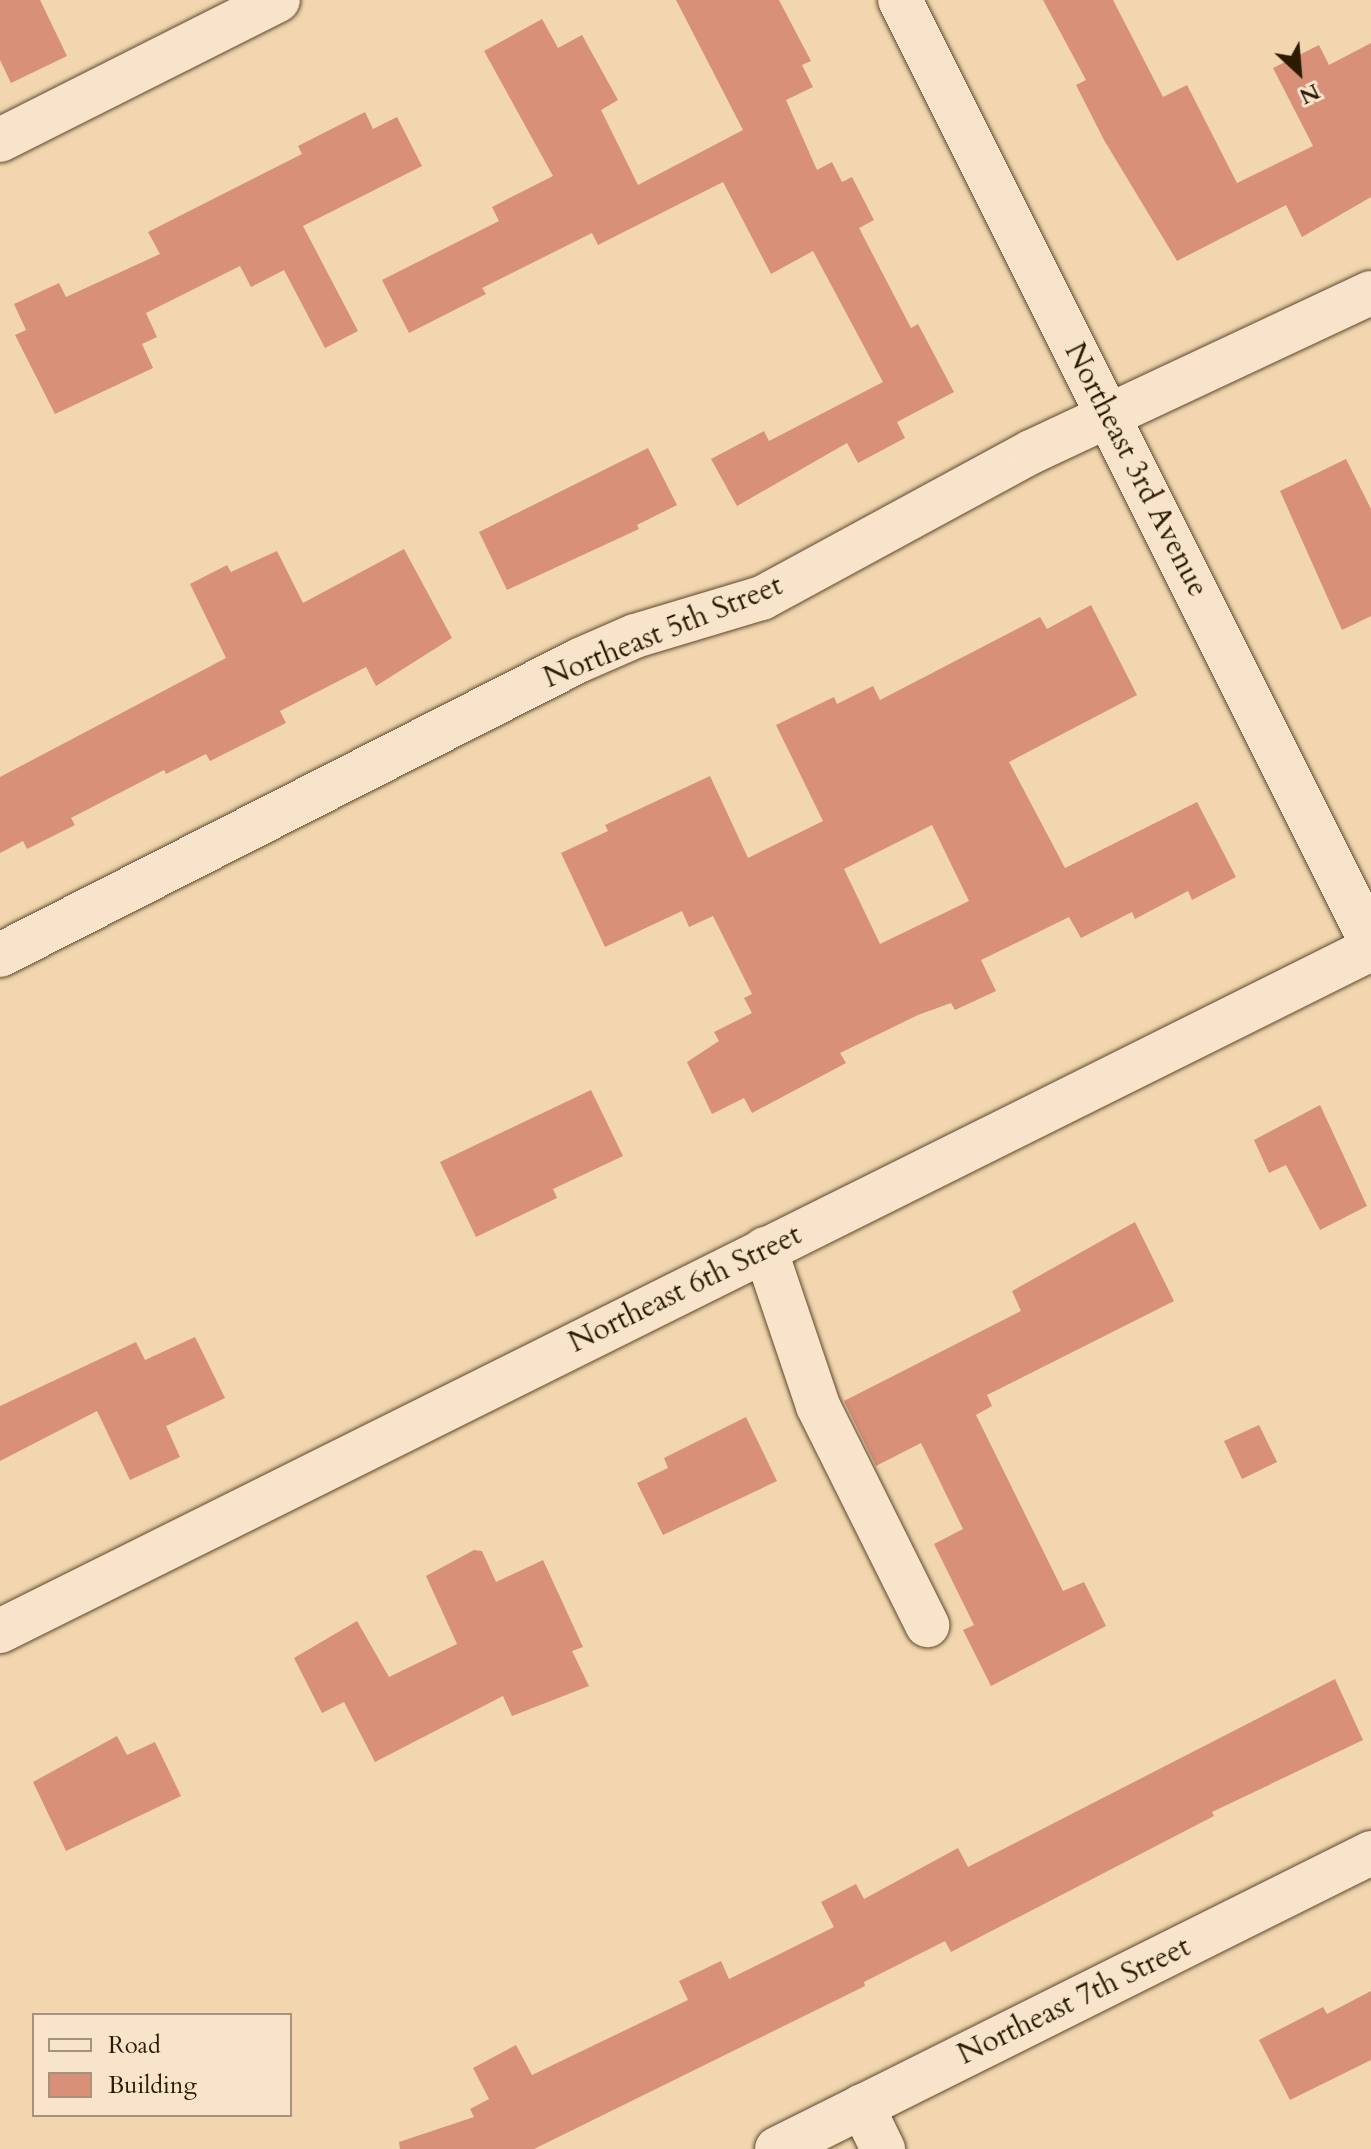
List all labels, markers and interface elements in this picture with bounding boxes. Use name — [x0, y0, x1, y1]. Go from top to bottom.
north arrow — [1259, 32, 1339, 112]
text: N — [1294, 76, 1325, 111]
street label: Northeast 3rd Avenue — [1056, 337, 1216, 603]
street label: Northeast 5th Street — [538, 568, 788, 696]
street label: Northeast 6th Street — [563, 1217, 807, 1361]
street label: Northeast 7th Street — [952, 1929, 1196, 2073]
legend — [32, 2013, 292, 2117]
text: Road — [108, 2029, 161, 2062]
text: Building — [108, 2069, 197, 2102]

